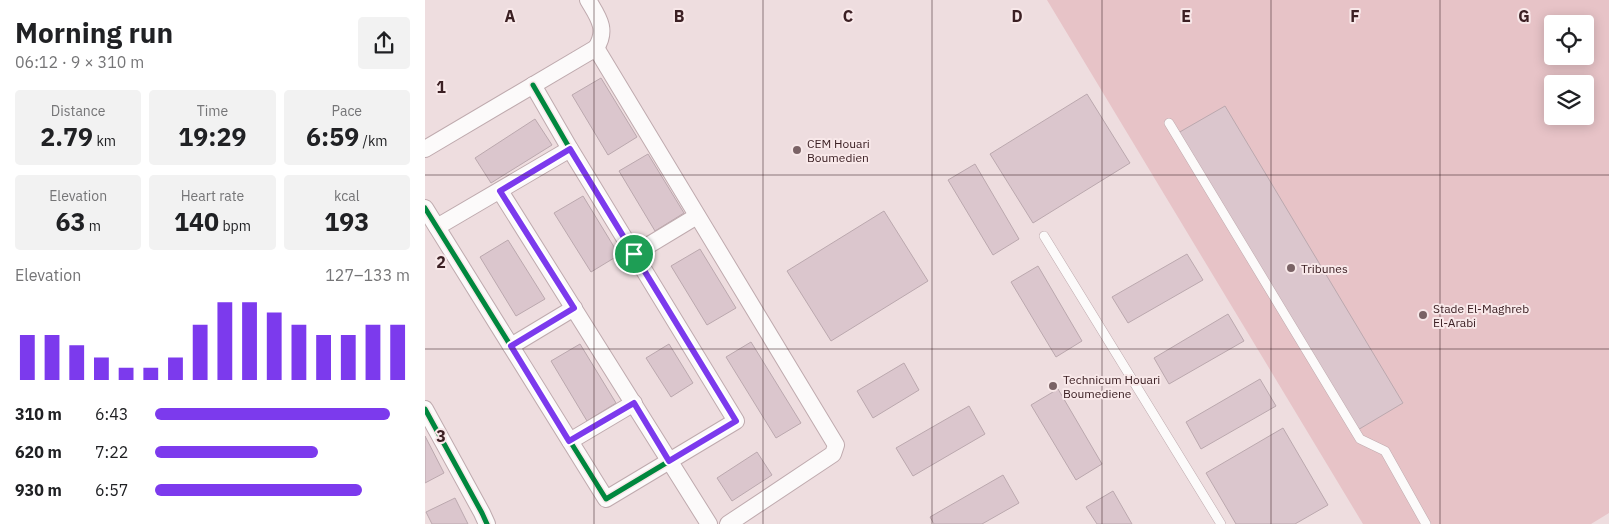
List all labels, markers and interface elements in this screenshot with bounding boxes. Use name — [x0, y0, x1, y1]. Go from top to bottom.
text: A — [505, 6, 516, 26]
text: B — [674, 6, 685, 26]
text: C — [843, 6, 853, 26]
text: D — [1011, 6, 1023, 26]
text: E — [1181, 6, 1191, 26]
text: F — [1350, 6, 1360, 26]
text: G — [1518, 6, 1530, 26]
text: Morning run — [15, 14, 173, 51]
map controls — [1544, 15, 1594, 125]
button: locate — [1544, 15, 1594, 65]
button: share — [358, 17, 410, 69]
text: 06:12 · 9 × 310 m — [15, 52, 144, 72]
button: layers — [1544, 75, 1594, 125]
text: 1 — [436, 77, 446, 97]
text: Distance — [51, 102, 105, 120]
text: Time — [197, 102, 228, 120]
text: Pace — [332, 102, 362, 120]
text: 2.79 — [40, 120, 93, 153]
text: 19:29 — [178, 120, 247, 153]
text: 6:59 — [306, 120, 359, 153]
text: km — [93, 132, 116, 150]
text: /km — [359, 132, 388, 150]
place label: CEM Houari Boumedien — [807, 136, 870, 165]
marker: CEM Houari Boumedien — [791, 144, 803, 156]
text: Elevation — [49, 187, 107, 205]
text: Heart rate — [181, 187, 244, 205]
text: kcal — [334, 187, 360, 205]
text: 63 — [55, 205, 85, 238]
text: 140 — [174, 205, 219, 238]
text: 193 — [324, 205, 369, 238]
text: m — [85, 217, 101, 235]
text: bpm — [219, 217, 251, 235]
pin — [613, 233, 655, 275]
icon: arrive — [620, 240, 648, 268]
text: 2 — [436, 252, 446, 272]
place label: Tribunes — [1301, 261, 1348, 276]
marker: Tribunes — [1285, 262, 1297, 274]
text: Elevation — [15, 265, 81, 285]
text: 127–133 m — [325, 265, 410, 285]
place label: Stade El-Maghreb El-Arabi — [1433, 301, 1529, 330]
marker: Stade El-Maghreb El-Arabi — [1417, 309, 1429, 321]
place label: Technicum Houari Boumediene — [1063, 372, 1160, 401]
marker: Technicum Houari Boumediene — [1047, 380, 1059, 392]
text: 310 m — [15, 404, 62, 424]
text: 6:43 — [95, 404, 128, 424]
text: 3 — [436, 426, 446, 446]
text: 620 m — [15, 442, 62, 462]
text: 7:22 — [95, 442, 128, 462]
text: 930 m — [15, 480, 62, 500]
text: 6:57 — [95, 480, 128, 500]

